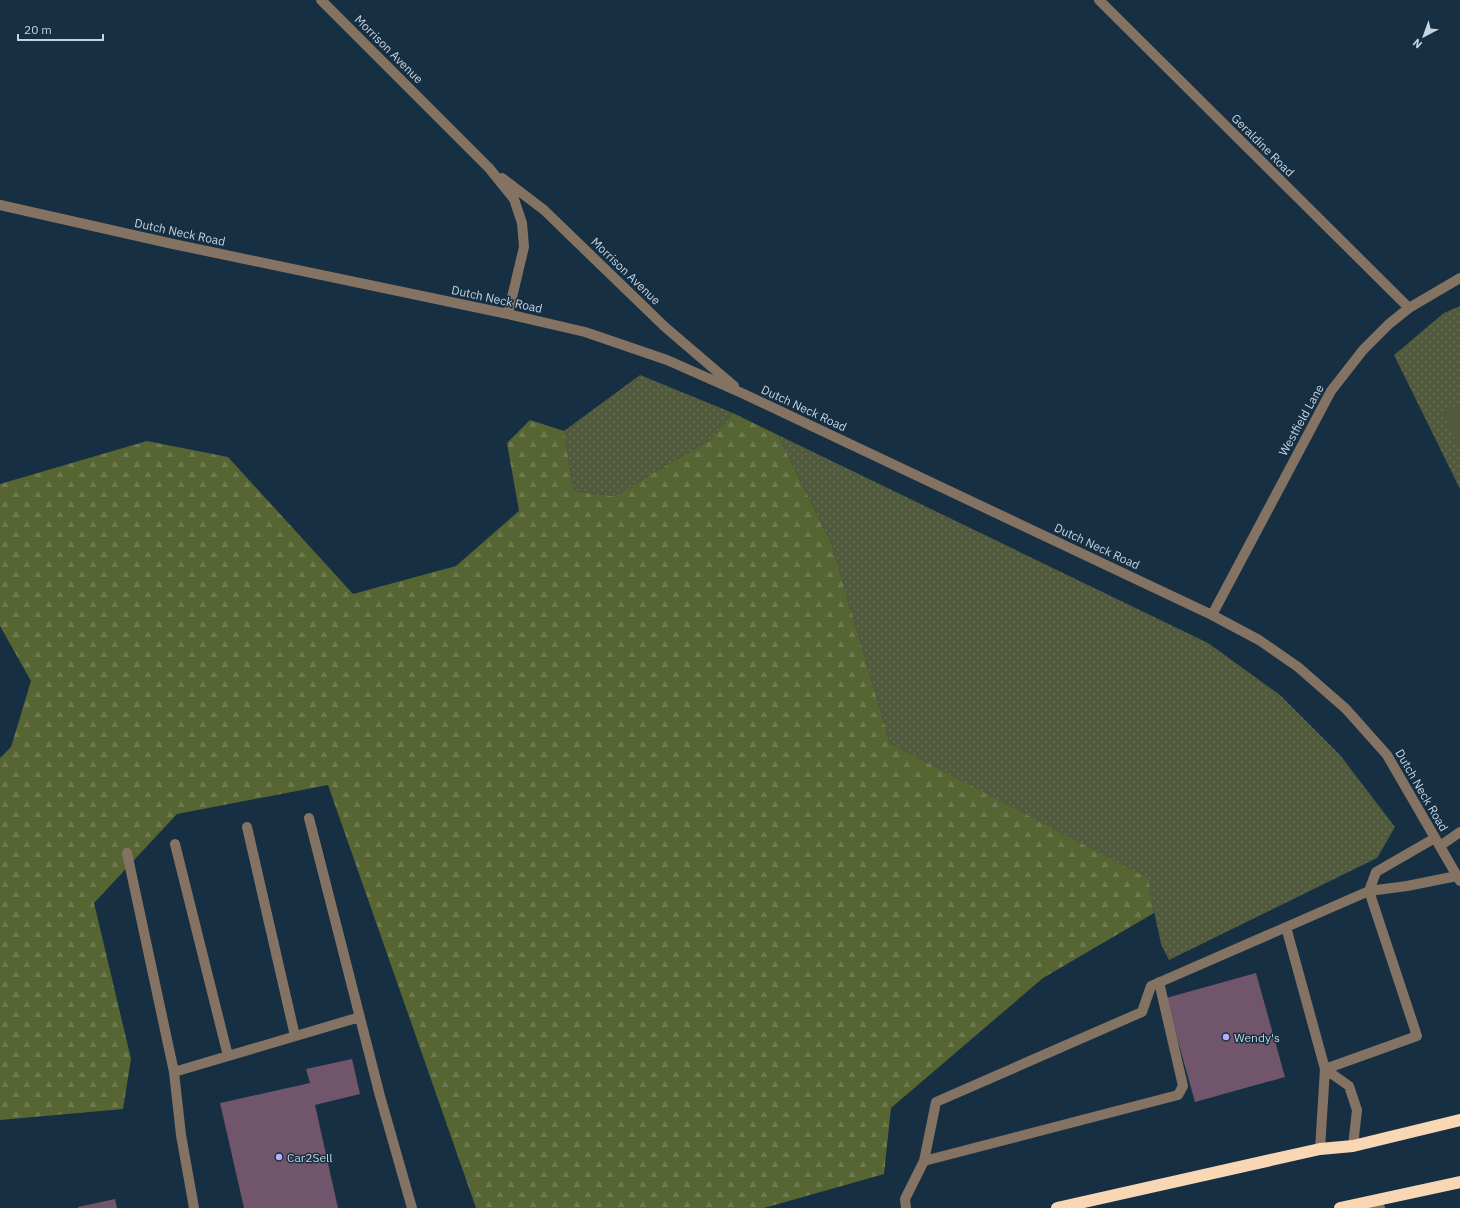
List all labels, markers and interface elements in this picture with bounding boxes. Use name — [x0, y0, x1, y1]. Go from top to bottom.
street label: Morrison Avenue — [352, 12, 427, 87]
scale bar — [18, 16, 103, 42]
north arrow — [1404, 16, 1444, 56]
text: 20 m — [24, 22, 52, 37]
text: N — [1410, 36, 1425, 51]
street label: Geraldine Road — [1228, 110, 1298, 180]
street label: Dutch Neck Road — [133, 215, 227, 249]
street label: Morrison Avenue — [588, 234, 664, 308]
street label: Dutch Neck Road — [450, 282, 544, 316]
street label: Westfield Lane — [1275, 381, 1327, 458]
street label: Dutch Neck Road — [759, 382, 849, 434]
street label: Dutch Neck Road — [1052, 520, 1142, 572]
street label: Dutch Neck Road — [1392, 746, 1452, 834]
place label: Wendy's — [1234, 1030, 1280, 1045]
marker: Wendy's — [1221, 1032, 1231, 1042]
place label: Car2Sell — [287, 1150, 333, 1165]
marker: Car2Sell — [274, 1152, 284, 1162]

